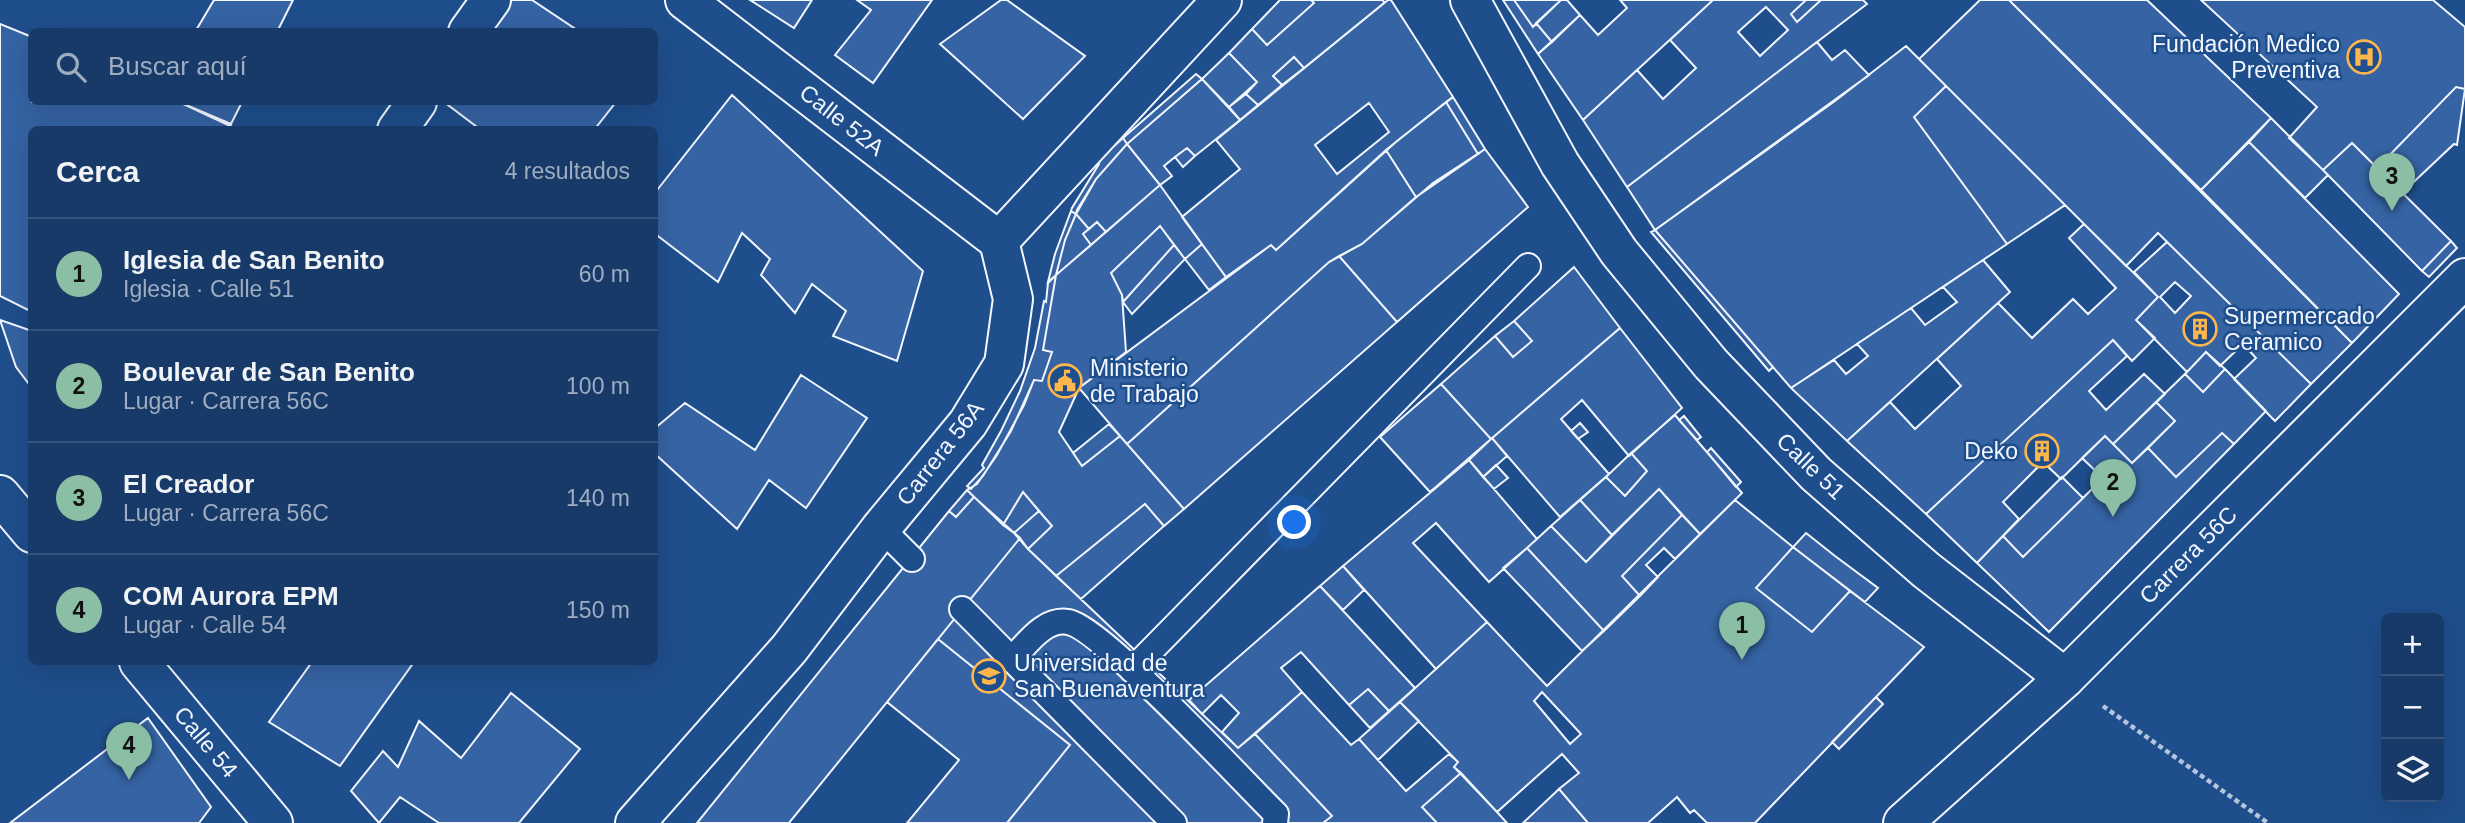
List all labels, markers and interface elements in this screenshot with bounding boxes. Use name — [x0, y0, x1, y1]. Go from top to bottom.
search box — [28, 28, 658, 105]
place label: Fundación Medico Preventiva — [2152, 31, 2340, 83]
hospital icon: Fundación Medico Preventiva — [2345, 38, 2383, 76]
icon: search — [52, 48, 90, 86]
text: Buscar aquí — [108, 51, 247, 81]
street label: Calle 52A — [795, 79, 890, 161]
pin: 3 — [2369, 153, 2415, 211]
text: Cerca — [56, 155, 139, 188]
text: 4 resultados — [505, 158, 630, 184]
text: Iglesia de San Benito — [123, 245, 385, 275]
text: 1 — [73, 261, 85, 287]
text: 60 m — [579, 261, 630, 287]
text: Iglesia · Calle 51 — [123, 276, 294, 302]
place label: Supermercado Ceramico — [2224, 303, 2375, 355]
building icon: Supermercado Ceramico — [2181, 310, 2219, 348]
place label: Ministerio de Trabajo — [1090, 355, 1199, 407]
text: Boulevar de San Benito — [123, 357, 415, 387]
public building icon: Ministerio de Trabajo — [1046, 362, 1084, 400]
text: 2 — [73, 373, 85, 399]
text: 100 m — [566, 373, 630, 399]
text: Lugar · Carrera 56C — [123, 388, 329, 414]
street label: Carrera 56A — [891, 395, 989, 510]
street label: Calle 51 — [1772, 427, 1850, 505]
building icon: Deko — [2023, 432, 2061, 470]
place label: Deko — [1964, 438, 2018, 464]
pin: 2 — [2090, 459, 2136, 517]
text: El Creador — [123, 469, 255, 499]
text: 3 — [73, 485, 85, 511]
text: 140 m — [566, 485, 630, 511]
text: Lugar · Carrera 56C — [123, 500, 329, 526]
street label: Carrera 56C — [2134, 501, 2242, 609]
your location — [1277, 505, 1311, 539]
text: COM Aurora EPM — [123, 581, 339, 611]
text: 4 — [73, 597, 85, 623]
text: 150 m — [566, 597, 630, 623]
pin: 1 — [1719, 602, 1765, 660]
text: Lugar · Calle 54 — [123, 612, 287, 638]
map controls — [2381, 613, 2444, 802]
button: + — [2381, 613, 2444, 676]
place label: Universidad de San Buenaventura — [1014, 650, 1205, 702]
school or university icon: Universidad de San Buenaventura — [970, 657, 1008, 695]
button: − — [2381, 676, 2444, 739]
street label: Calle 54 — [169, 701, 243, 783]
pin: 4 — [106, 722, 152, 780]
button: layers — [2381, 739, 2444, 802]

